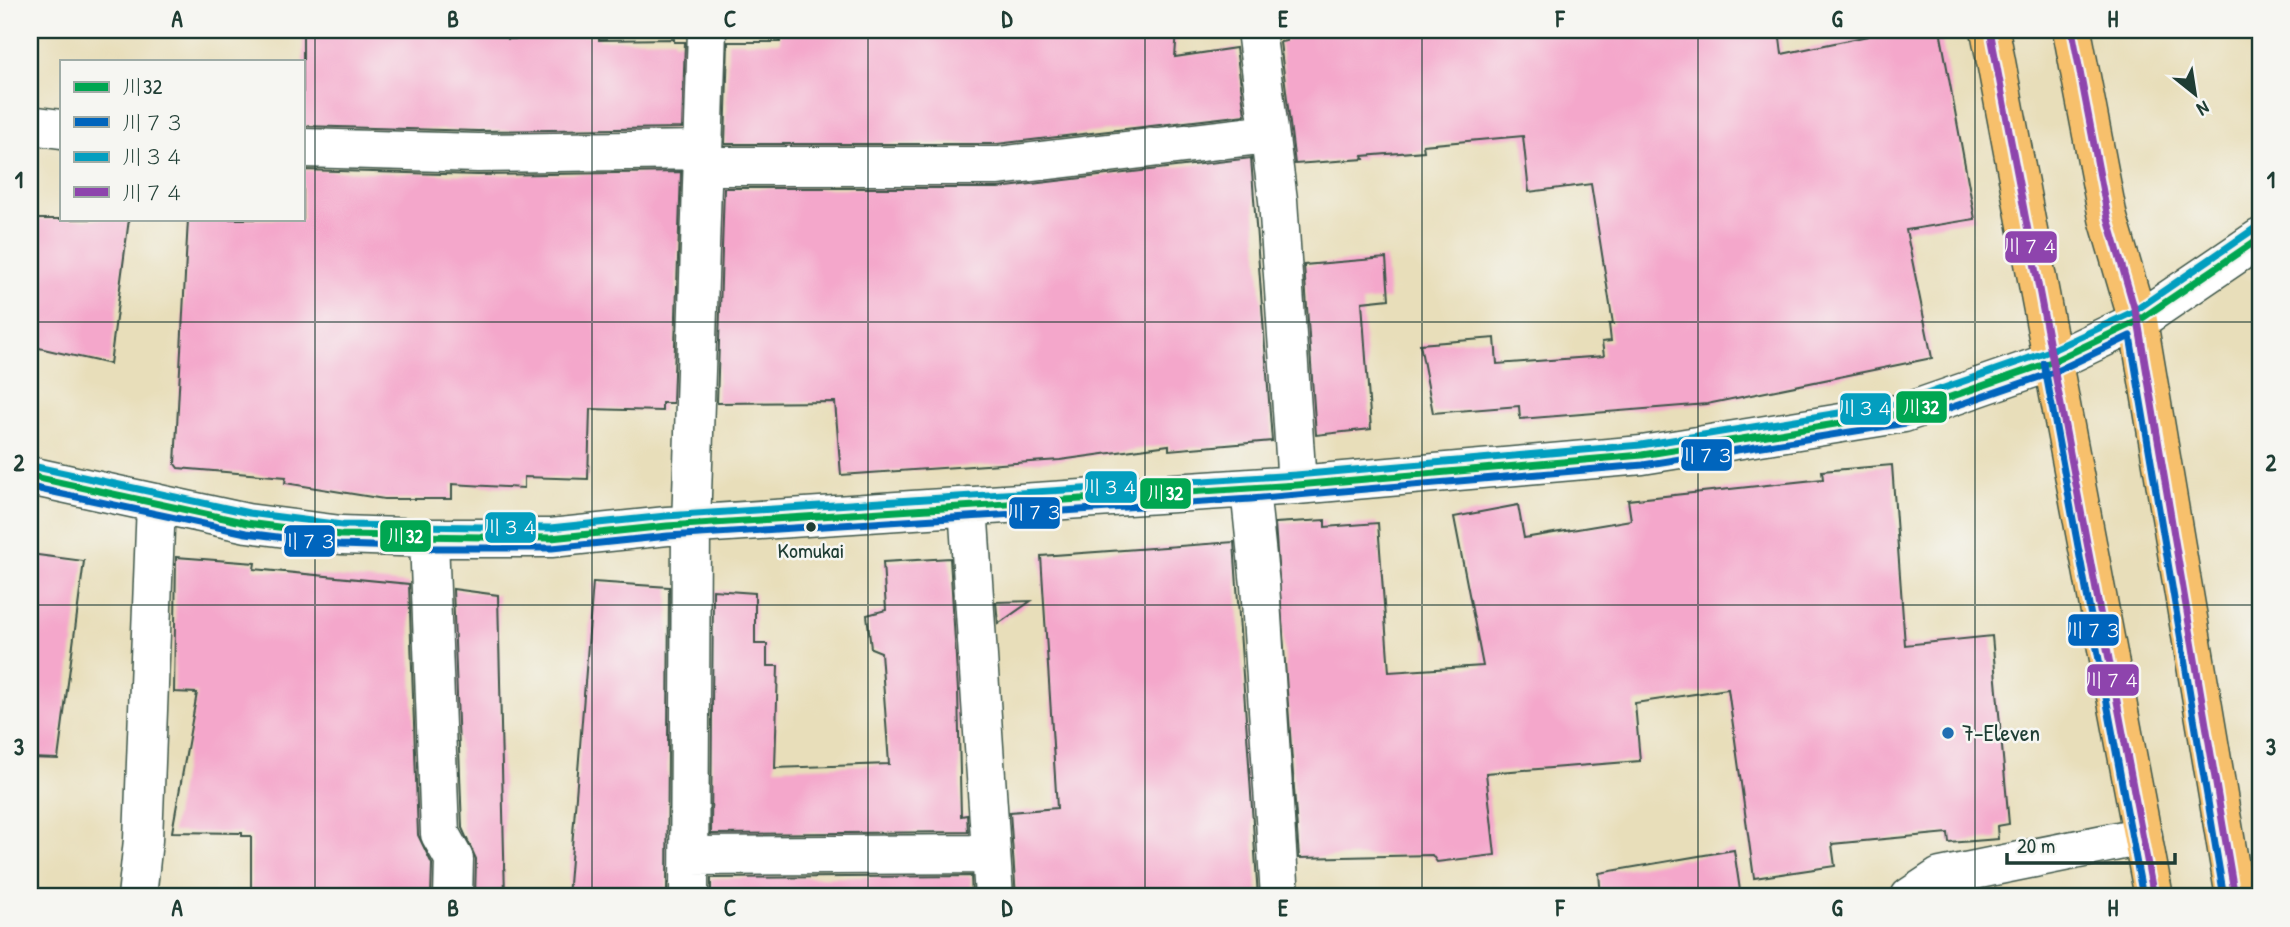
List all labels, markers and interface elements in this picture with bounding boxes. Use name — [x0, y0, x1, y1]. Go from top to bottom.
text: A — [171, 3, 183, 34]
text: B — [447, 3, 459, 34]
text: C — [724, 3, 736, 34]
text: D — [1002, 3, 1014, 34]
text: E — [1278, 3, 1289, 34]
text: F — [1555, 3, 1566, 34]
text: G — [1831, 3, 1843, 34]
text: H — [2108, 3, 2119, 34]
legend — [60, 60, 304, 220]
north arrow — [2160, 60, 2230, 130]
text: 川32 — [122, 72, 162, 101]
text: N — [2193, 95, 2214, 123]
text: 川７３ — [122, 108, 185, 137]
text: 川３４ — [122, 142, 185, 171]
text: 1 — [15, 164, 23, 195]
text: 1 — [2267, 164, 2275, 195]
text: 川７４ — [122, 178, 185, 207]
line badge: 川７４ — [2004, 230, 2058, 264]
text: 川７４ — [2002, 233, 2060, 259]
line badge: 川32 — [1895, 390, 1948, 424]
line badge: 川３４ — [1839, 392, 1892, 426]
text: 川32 — [1903, 394, 1939, 420]
text: 川３４ — [1837, 395, 1895, 421]
line badge: 川７３ — [1680, 438, 1733, 472]
text: 川７３ — [1677, 442, 1735, 468]
text: 2 — [14, 447, 25, 478]
text: 2 — [2266, 447, 2277, 478]
line badge: 川３４ — [1084, 470, 1138, 504]
text: 川３４ — [1082, 474, 1140, 500]
line badge: 川32 — [1139, 477, 1192, 510]
text: 川32 — [1147, 480, 1183, 506]
line badge: 川７３ — [1008, 496, 1061, 530]
text: 川７３ — [1006, 499, 1064, 525]
line badge: 川３４ — [484, 511, 537, 544]
text: 川３４ — [482, 514, 540, 540]
line badge: 川32 — [379, 519, 432, 553]
marker: Komukai — [804, 520, 818, 534]
text: 川32 — [387, 523, 423, 549]
line badge: 川７３ — [283, 524, 336, 558]
text: 川７３ — [280, 528, 338, 554]
place label: Komukai — [778, 535, 844, 565]
line badge: 川７３ — [2067, 613, 2120, 647]
text: 川７３ — [2065, 617, 2123, 643]
line badge: 川７４ — [2086, 663, 2140, 697]
text: 川７４ — [2084, 667, 2142, 693]
place label: 7-Eleven — [1962, 716, 2040, 748]
marker: 7-Eleven — [1940, 725, 1956, 741]
text: 3 — [14, 731, 24, 762]
text: 3 — [2266, 731, 2276, 762]
scale bar — [2007, 822, 2174, 866]
text: 20 m — [2017, 831, 2055, 860]
text: A — [171, 892, 183, 923]
text: B — [447, 892, 459, 923]
text: C — [724, 892, 736, 923]
text: D — [1002, 892, 1014, 923]
text: E — [1278, 892, 1289, 923]
text: F — [1555, 892, 1566, 923]
text: G — [1831, 892, 1843, 923]
text: H — [2108, 892, 2119, 923]

